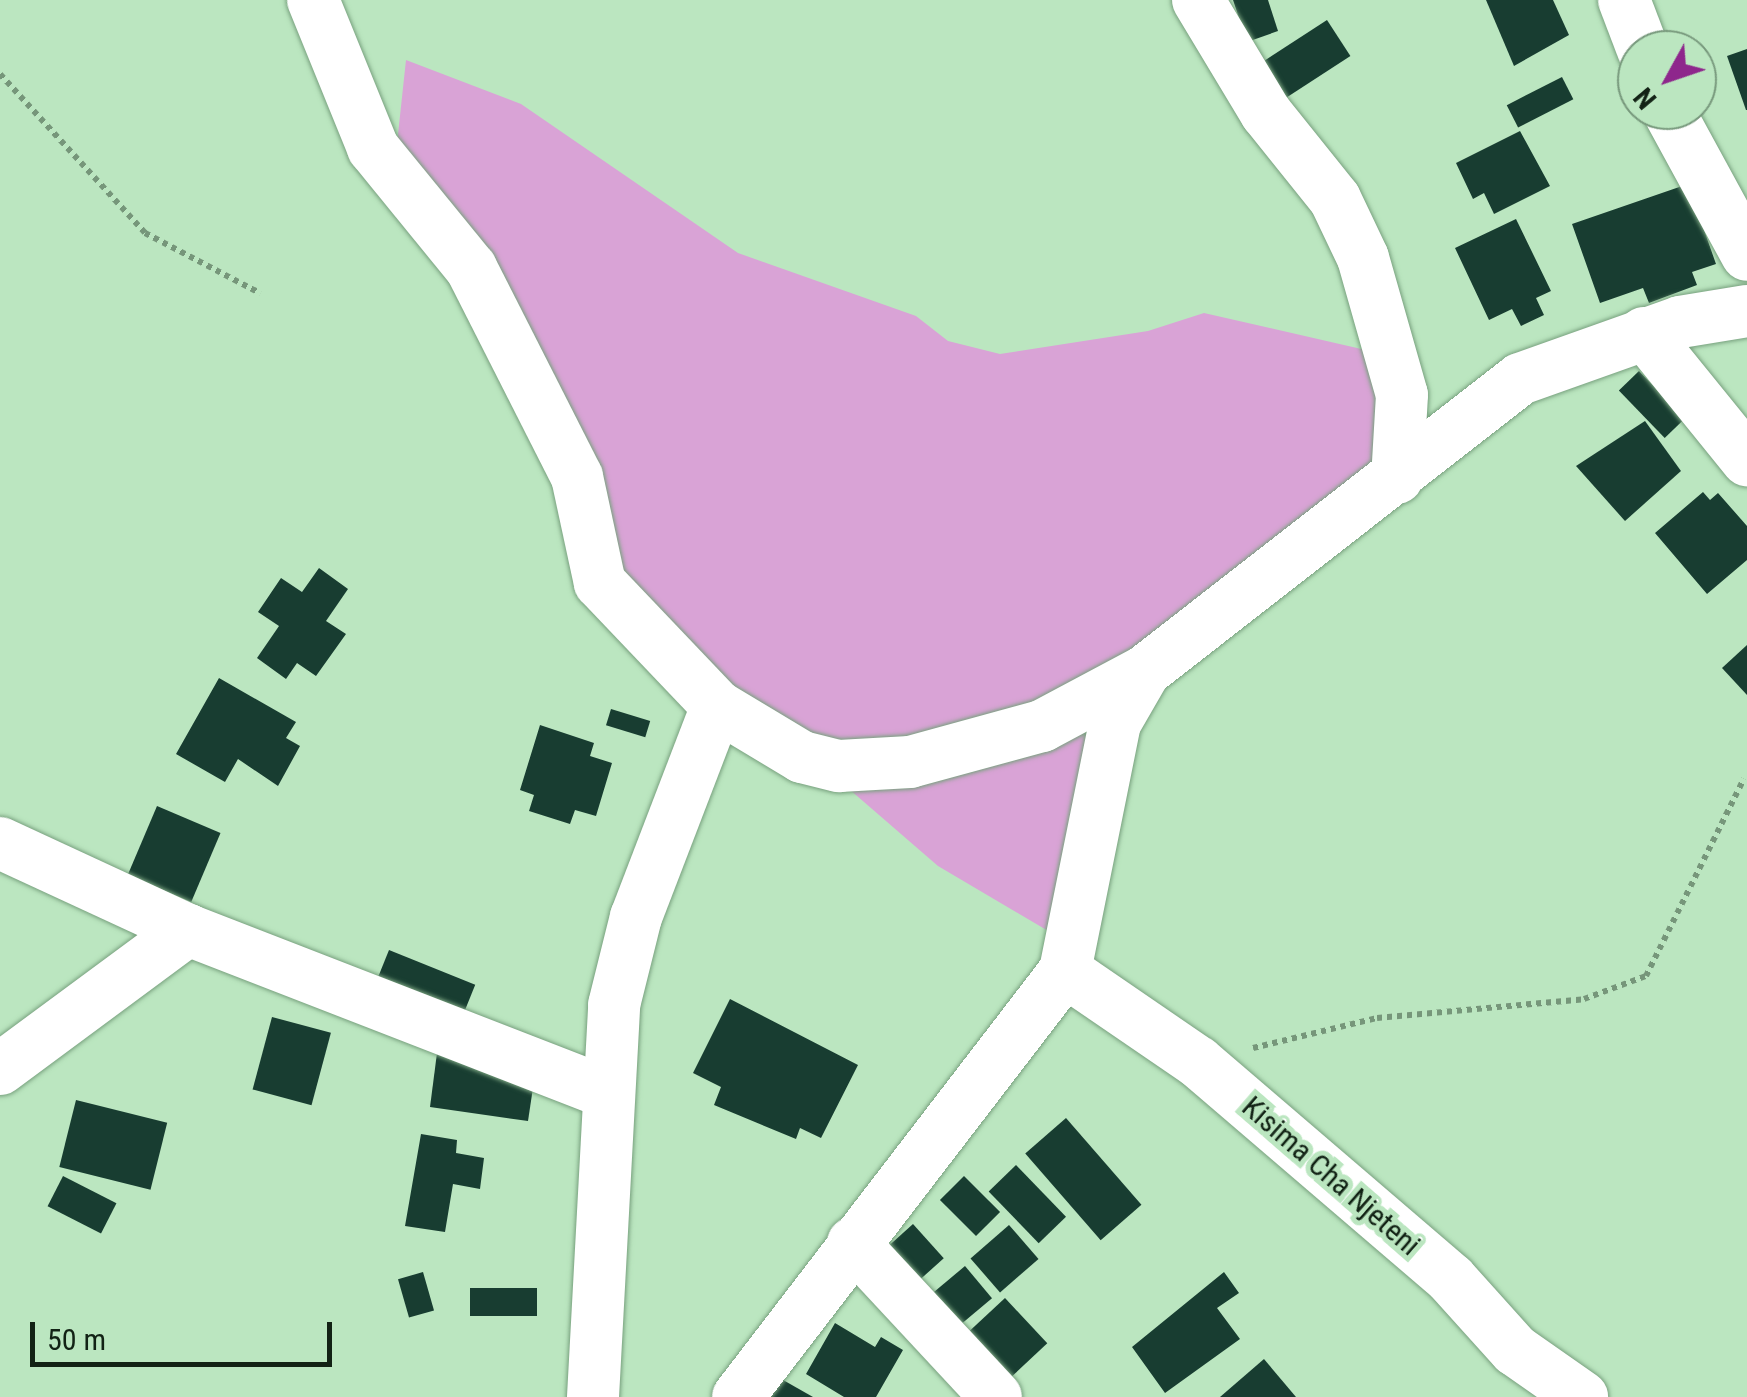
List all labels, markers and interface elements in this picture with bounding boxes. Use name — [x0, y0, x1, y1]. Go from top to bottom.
north arrow — [1617, 30, 1717, 130]
text: N — [1627, 81, 1663, 115]
street label: Kisima Cha Njeteni — [1235, 1089, 1427, 1263]
scale bar — [35, 1302, 338, 1364]
text: 50 m — [47, 1322, 106, 1357]

